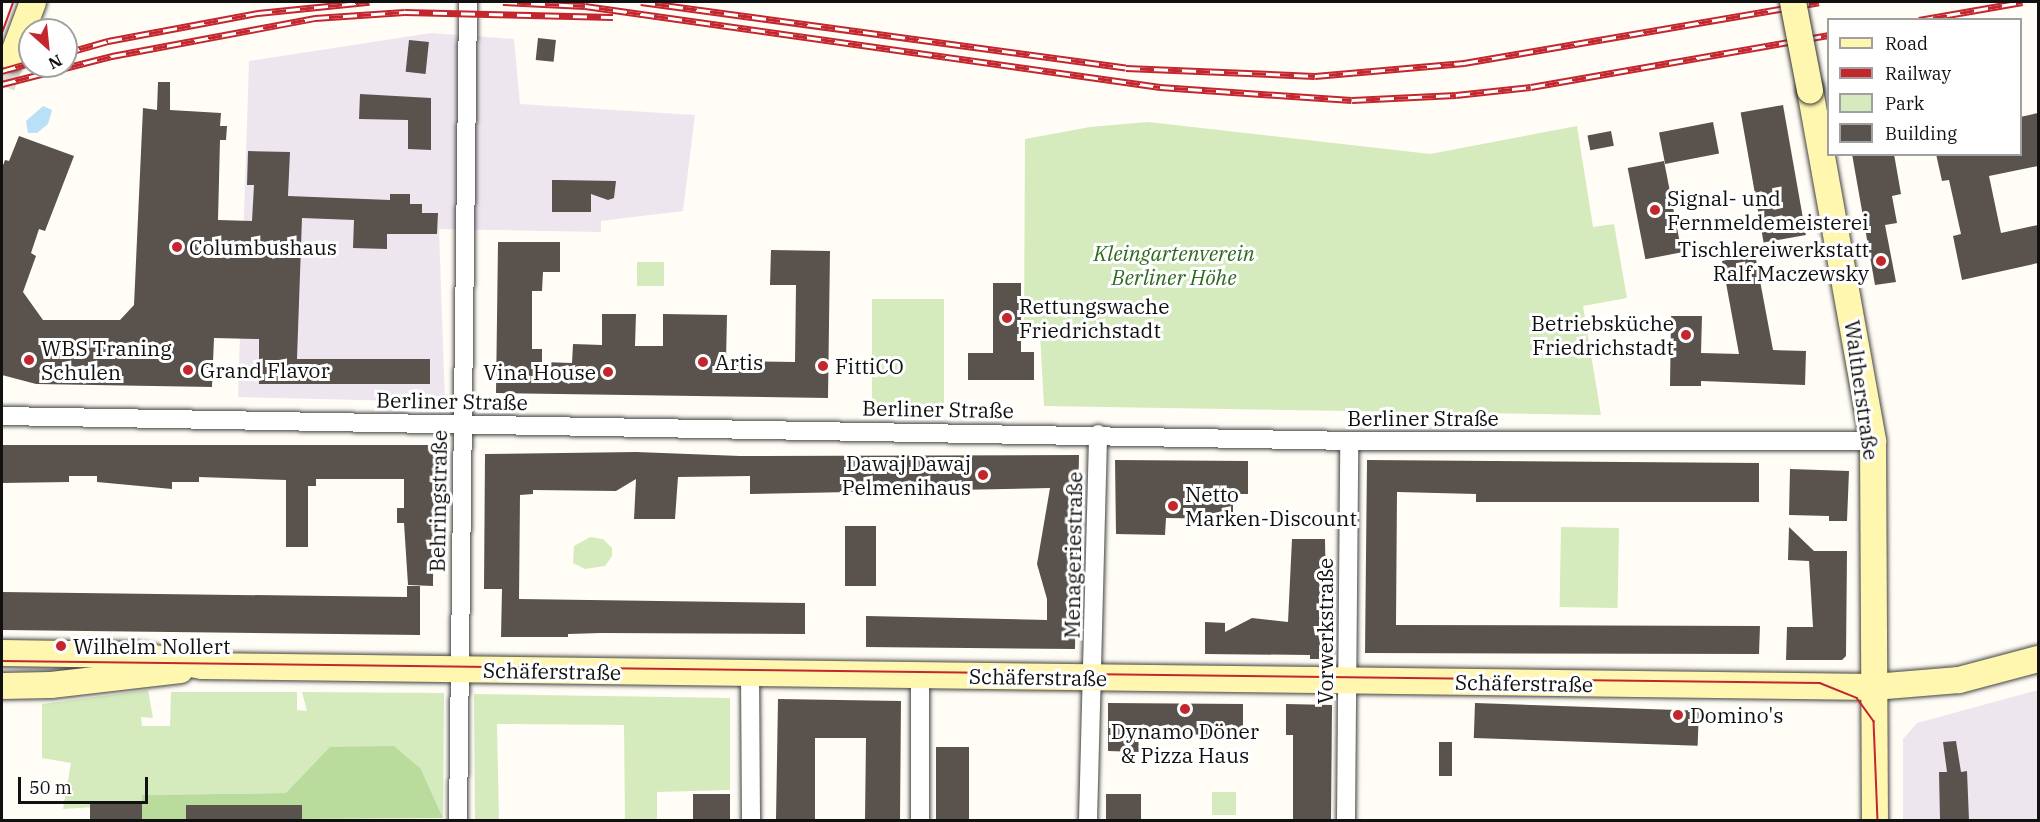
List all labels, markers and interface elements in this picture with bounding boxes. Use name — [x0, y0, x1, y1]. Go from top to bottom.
north arrow — [18, 18, 78, 78]
legend — [1827, 18, 2022, 156]
text: Road — [1885, 32, 1928, 55]
text: N — [45, 50, 65, 74]
text: Railway — [1885, 62, 1951, 85]
text: Park — [1885, 92, 1924, 115]
text: Building — [1885, 122, 1957, 145]
place label: Signal- und Fernmeldemeisterei — [1667, 185, 1869, 235]
marker: Signal- und Fernmeldemeisterei — [1648, 203, 1662, 217]
place label: Columbushaus — [189, 234, 337, 260]
place label: Tischlereiwerkstatt Ralf Maczewsky — [1677, 236, 1869, 286]
marker: Columbushaus — [170, 240, 184, 254]
park label: Kleingartenverein Berliner Höhe — [1093, 240, 1255, 290]
marker: Tischlereiwerkstatt Ralf Maczewsky — [1874, 254, 1888, 268]
place label: Rettungswache Friedrichstadt — [1019, 293, 1169, 343]
place label: Betriebsküche Friedrichstadt — [1531, 310, 1674, 360]
marker: Rettungswache Friedrichstadt — [1000, 311, 1014, 325]
street label: Waltherstraße — [1840, 318, 1884, 462]
marker: Betriebsküche Friedrichstadt — [1679, 328, 1693, 342]
place label: WBS Traning Schulen — [41, 335, 172, 385]
place label: Artis — [715, 349, 763, 375]
marker: WBS Traning Schulen — [22, 353, 36, 367]
place label: FittiCO — [835, 353, 904, 379]
marker: Artis — [696, 355, 710, 369]
place label: Grand Flavor — [200, 357, 330, 383]
place label: Vina House — [483, 359, 596, 385]
marker: FittiCO — [816, 359, 830, 373]
marker: Grand Flavor — [181, 363, 195, 377]
marker: Vina House — [601, 365, 615, 379]
street label: Berliner Straße — [376, 387, 528, 415]
street label: Berliner Straße — [862, 395, 1014, 423]
street label: Berliner Straße — [1347, 405, 1499, 431]
street label: Behringstraße — [424, 430, 452, 572]
place label: Dawaj Dawaj Pelmenihaus — [842, 450, 971, 500]
marker: Dawaj Dawaj Pelmenihaus — [976, 468, 990, 482]
street label: Menageriestraße — [1059, 471, 1087, 639]
place label: Netto Marken-Discount — [1185, 481, 1357, 531]
marker: Netto Marken-Discount — [1166, 499, 1180, 513]
street label: Vorwerkstraße — [1312, 558, 1338, 704]
place label: Wilhelm Nollert — [73, 633, 230, 659]
marker: Wilhelm Nollert — [54, 639, 68, 653]
street label: Schäferstraße — [483, 657, 621, 685]
street label: Schäferstraße — [969, 663, 1107, 691]
street label: Schäferstraße — [1455, 669, 1593, 697]
marker: Dynamo Döner & Pizza Haus — [1178, 702, 1192, 716]
place label: Domino's — [1690, 702, 1783, 728]
marker: Domino's — [1671, 708, 1685, 722]
place label: Dynamo Döner & Pizza Haus — [1111, 718, 1259, 768]
scale bar — [21, 765, 152, 803]
text: 50 m — [29, 776, 72, 799]

